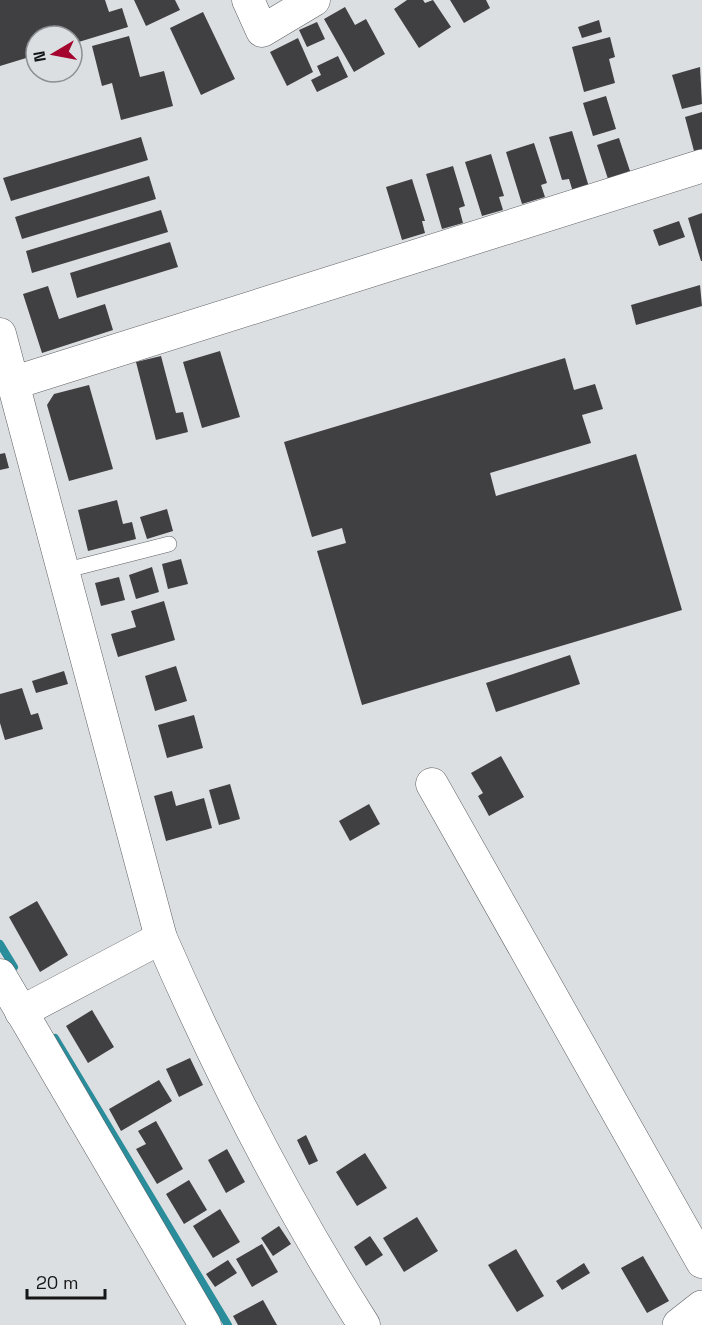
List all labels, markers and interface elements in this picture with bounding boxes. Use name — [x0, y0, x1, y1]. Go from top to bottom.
north arrow — [24, 24, 84, 84]
text: N — [28, 49, 51, 64]
scale bar — [27, 1262, 105, 1300]
text: 20 m — [36, 1271, 79, 1294]

